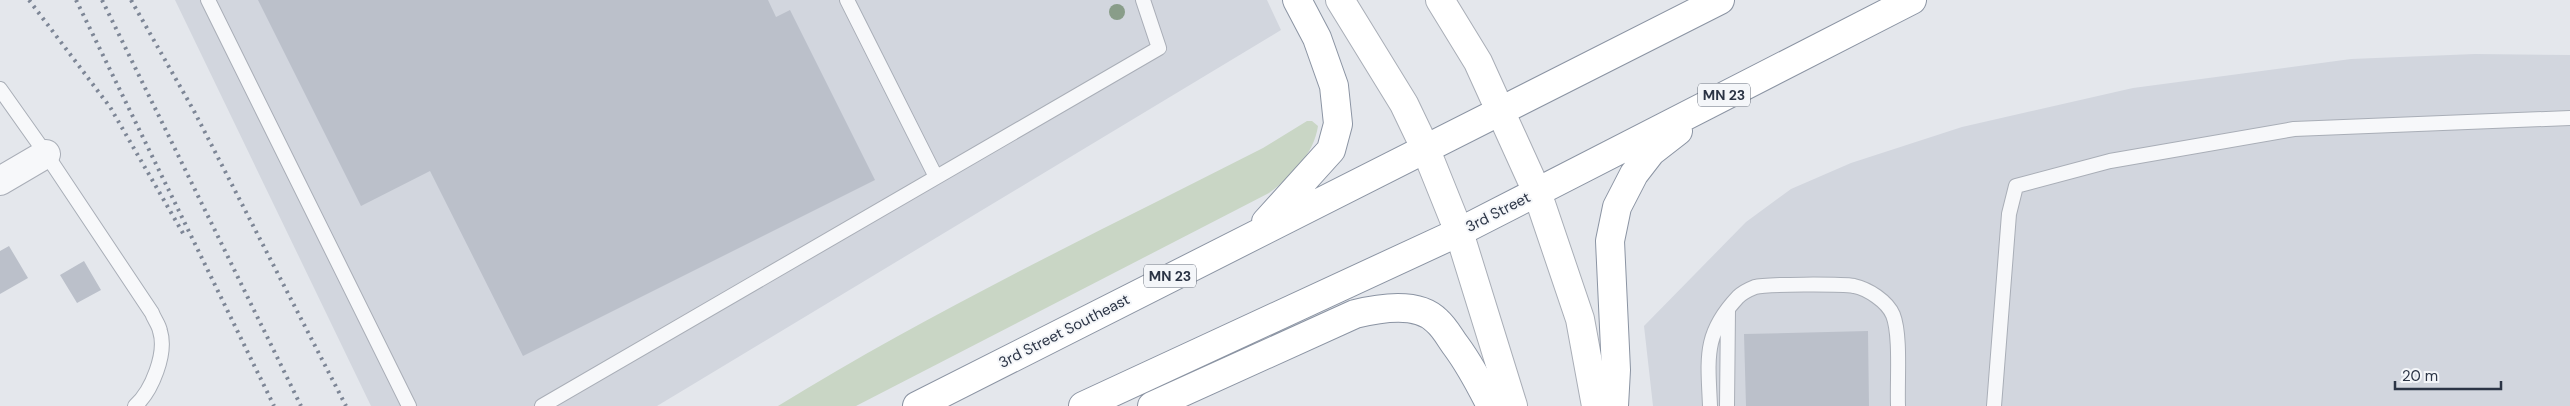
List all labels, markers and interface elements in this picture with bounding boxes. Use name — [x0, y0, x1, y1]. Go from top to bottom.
road number: MN 23 — [1698, 84, 1750, 106]
street label: 3rd Street — [1462, 187, 1534, 237]
road number: MN 23 — [1144, 264, 1196, 288]
street label: 3rd Street Southeast — [995, 289, 1133, 373]
scale bar — [2395, 358, 2501, 390]
text: 20 m — [2402, 366, 2438, 386]

